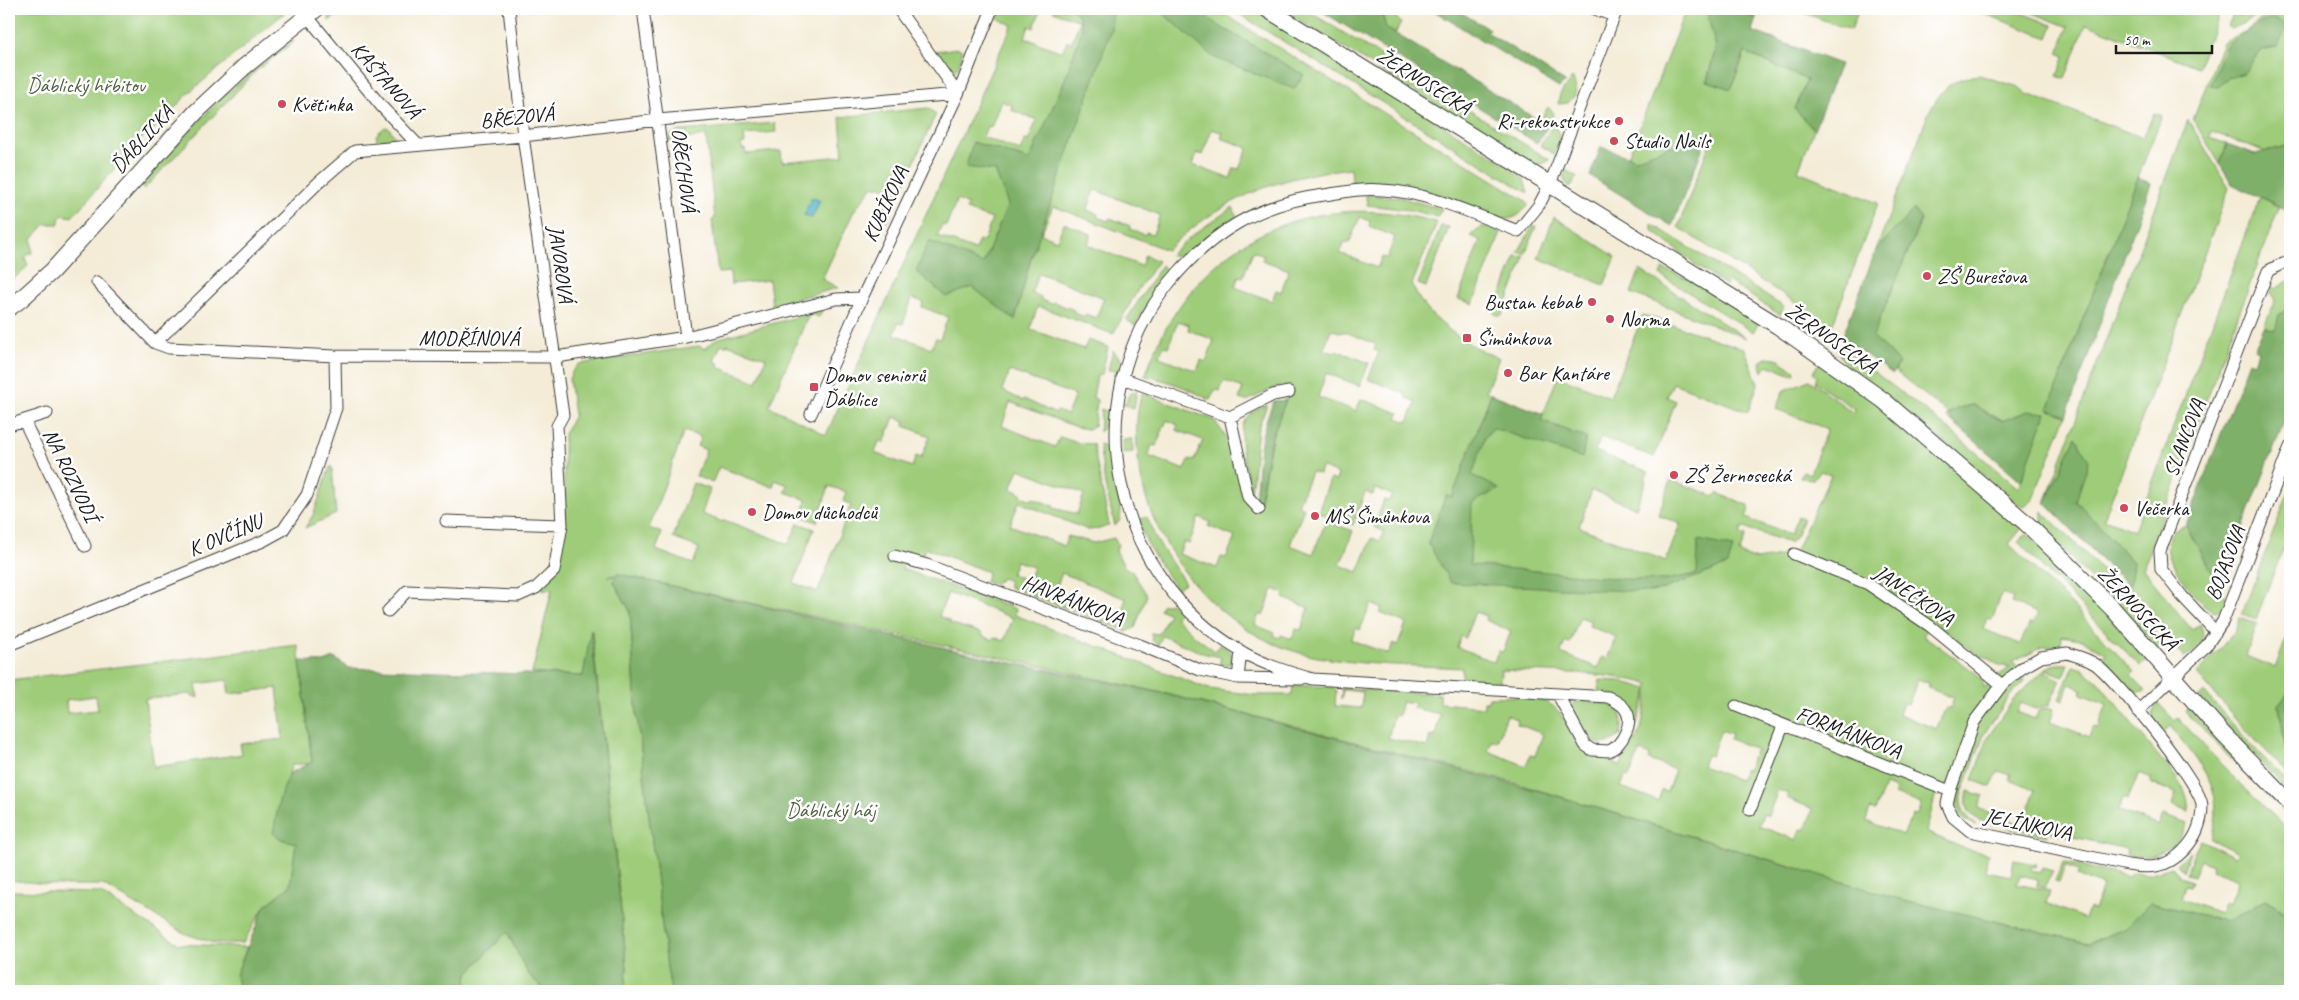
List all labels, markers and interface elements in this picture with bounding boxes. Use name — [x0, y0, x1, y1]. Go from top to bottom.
scale bar — [2116, 22, 2213, 54]
text: 50 m — [2124, 31, 2151, 50]
street label: KAŠTANOVÁ — [346, 36, 428, 125]
street label: ŽERNOSECKÁ — [1372, 42, 1478, 121]
park label: Ďáblický hřbitov — [27, 72, 147, 98]
place label: Květinka — [292, 91, 354, 117]
street label: ĎÁBLICKÁ — [105, 98, 181, 178]
marker: Květinka — [276, 98, 288, 110]
street label: BŘEZOVÁ — [479, 100, 558, 134]
place label: Ri-rekonstrukce — [1497, 108, 1611, 134]
marker: Ri-rekonstrukce — [1613, 115, 1625, 127]
street label: OŘECHOVÁ — [666, 127, 702, 216]
place label: Studio Nails — [1624, 128, 1712, 154]
marker: Studio Nails — [1608, 135, 1620, 147]
street label: KUBÍKOVA — [856, 162, 914, 246]
street label: JAVOROVÁ — [543, 223, 580, 307]
place label: ZŠ Burešova — [1937, 263, 2028, 289]
marker: ZŠ Burešova — [1921, 270, 1933, 282]
place label: Bustan kebab — [1484, 289, 1584, 315]
marker: Bustan kebab — [1586, 296, 1598, 308]
street label: ŽERNOSECKÁ — [1780, 297, 1884, 380]
place label: Norma — [1620, 306, 1670, 332]
marker: Norma — [1604, 313, 1616, 325]
street label: MODŘÍNOVÁ — [419, 325, 522, 351]
place label: Šimůnkova — [1477, 325, 1552, 351]
marker: Šimůnkova — [1461, 332, 1473, 344]
place label: Bar Kantáre — [1518, 360, 1611, 386]
place label: Domov seniorů Ďáblice — [824, 362, 926, 412]
marker: Bar Kantáre — [1502, 367, 1514, 379]
marker: Domov seniorů Ďáblice — [808, 381, 820, 393]
street label: SLANCOVA — [2157, 395, 2211, 480]
street label: NA ROZVODÍ — [37, 424, 107, 530]
place label: ZŠ Žernosecká — [1684, 462, 1793, 488]
marker: ZŠ Žernosecká — [1668, 469, 1680, 481]
place label: Večerka — [2134, 495, 2190, 521]
place label: Domov důchodců — [762, 499, 878, 525]
marker: Večerka — [2118, 502, 2130, 514]
place label: MŠ Šimůnkova — [1325, 503, 1431, 529]
street label: K OVČÍNU — [184, 506, 269, 562]
marker: Domov důchodců — [746, 506, 758, 518]
marker: MŠ Šimůnkova — [1309, 510, 1321, 522]
street label: BOJASOVA — [2199, 521, 2252, 604]
street label: JANEČKOVA — [1868, 558, 1959, 631]
street label: ŽERNOSECKÁ — [2092, 560, 2185, 657]
street label: HAVRÁNKOVA — [1019, 569, 1128, 631]
street label: FORMÁNKOVA — [1793, 700, 1905, 764]
park label: Ďáblický háj — [787, 797, 878, 823]
street label: JELÍNKOVA — [1981, 802, 2075, 846]

